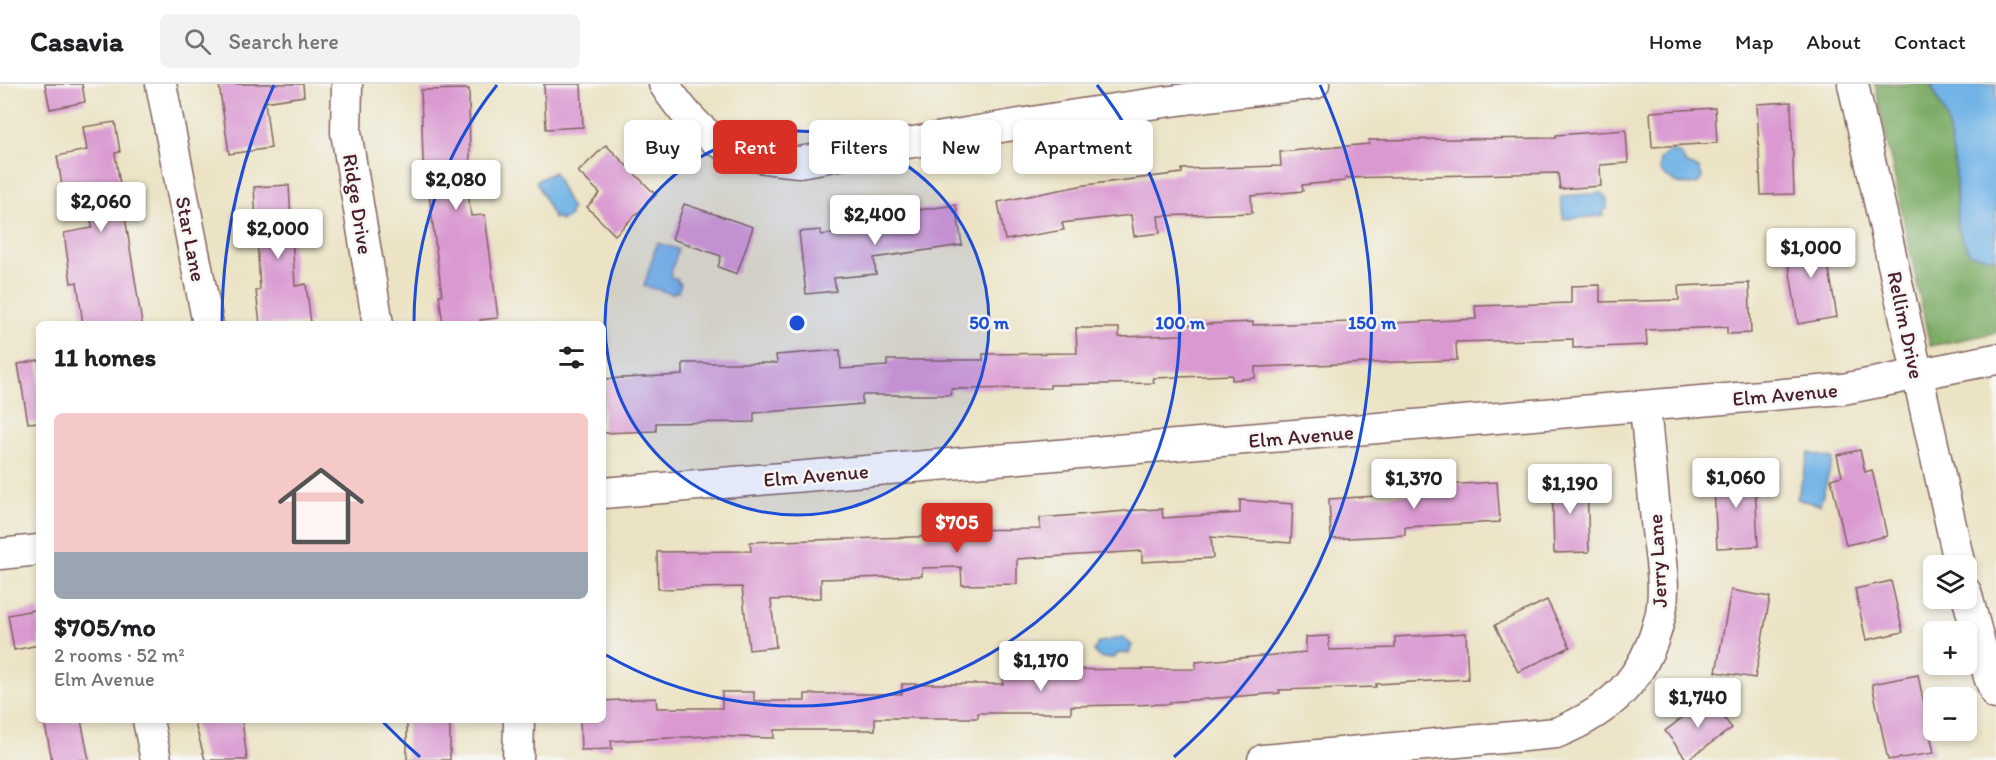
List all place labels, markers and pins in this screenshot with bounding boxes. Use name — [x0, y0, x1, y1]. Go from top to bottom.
pin: $2,080 — [407, 160, 505, 211]
pin: $2,060 — [52, 182, 150, 233]
pin: $2,400 — [826, 195, 924, 246]
pin: $2,000 — [229, 209, 327, 260]
pin: $1,000 — [1762, 228, 1860, 279]
centre of rings — [787, 313, 807, 333]
pin: $1,060 — [1687, 458, 1785, 509]
pin: $1,370 — [1365, 459, 1463, 510]
pin: $1,190 — [1521, 464, 1619, 515]
pin: $705 — [921, 503, 993, 554]
pin: $1,170 — [992, 641, 1090, 692]
pin: $1,740 — [1649, 678, 1747, 729]

